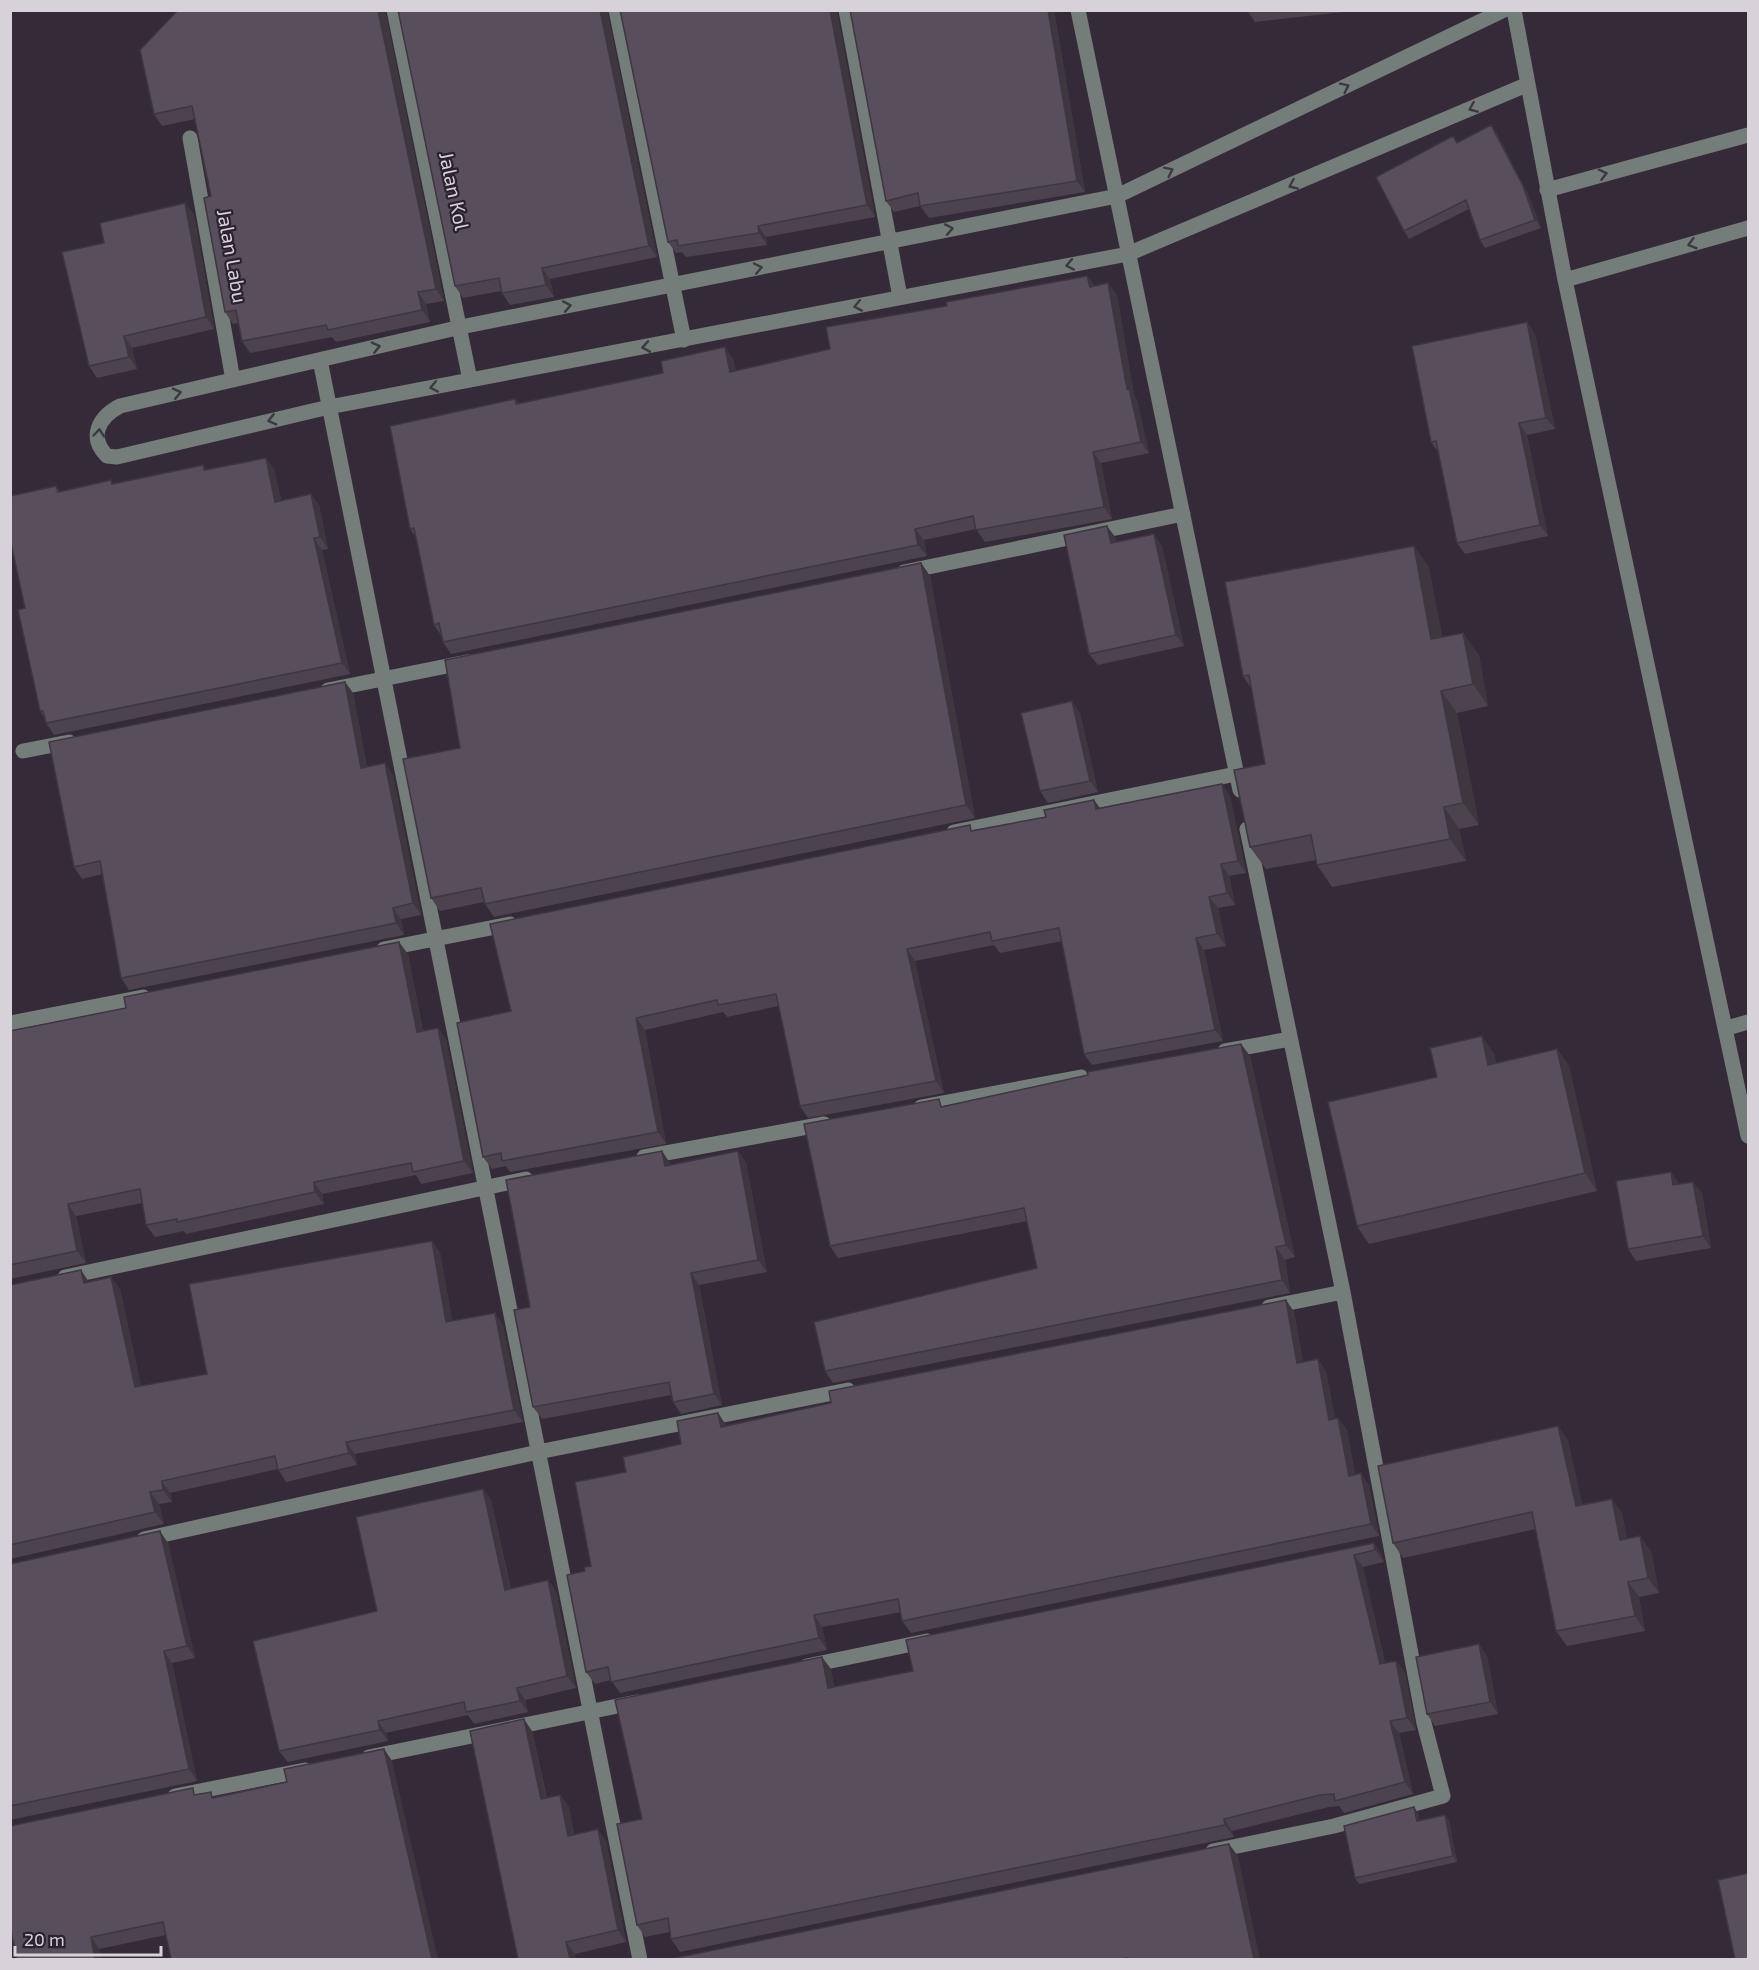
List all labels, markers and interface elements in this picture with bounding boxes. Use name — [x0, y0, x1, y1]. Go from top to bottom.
one-way arrow — [1339, 82, 1350, 94]
one-way arrow — [1468, 101, 1479, 113]
street label: Jalan Kol — [435, 149, 475, 232]
one-way arrow — [1163, 166, 1174, 178]
one-way arrow — [1598, 169, 1608, 182]
one-way arrow — [1288, 178, 1299, 190]
street label: Jalan Labu — [213, 207, 253, 305]
one-way arrow — [944, 223, 954, 236]
one-way arrow — [1687, 237, 1698, 249]
one-way arrow — [1066, 258, 1076, 271]
one-way arrow — [753, 262, 763, 275]
one-way arrow — [854, 299, 864, 312]
one-way arrow — [562, 300, 572, 313]
one-way arrow — [642, 340, 652, 353]
one-way arrow — [371, 341, 381, 354]
one-way arrow — [429, 380, 439, 393]
one-way arrow — [171, 388, 181, 401]
one-way arrow — [267, 413, 277, 426]
one-way arrow — [92, 428, 105, 438]
scale bar — [15, 1919, 160, 1957]
text: 20 m — [24, 1928, 65, 1950]

